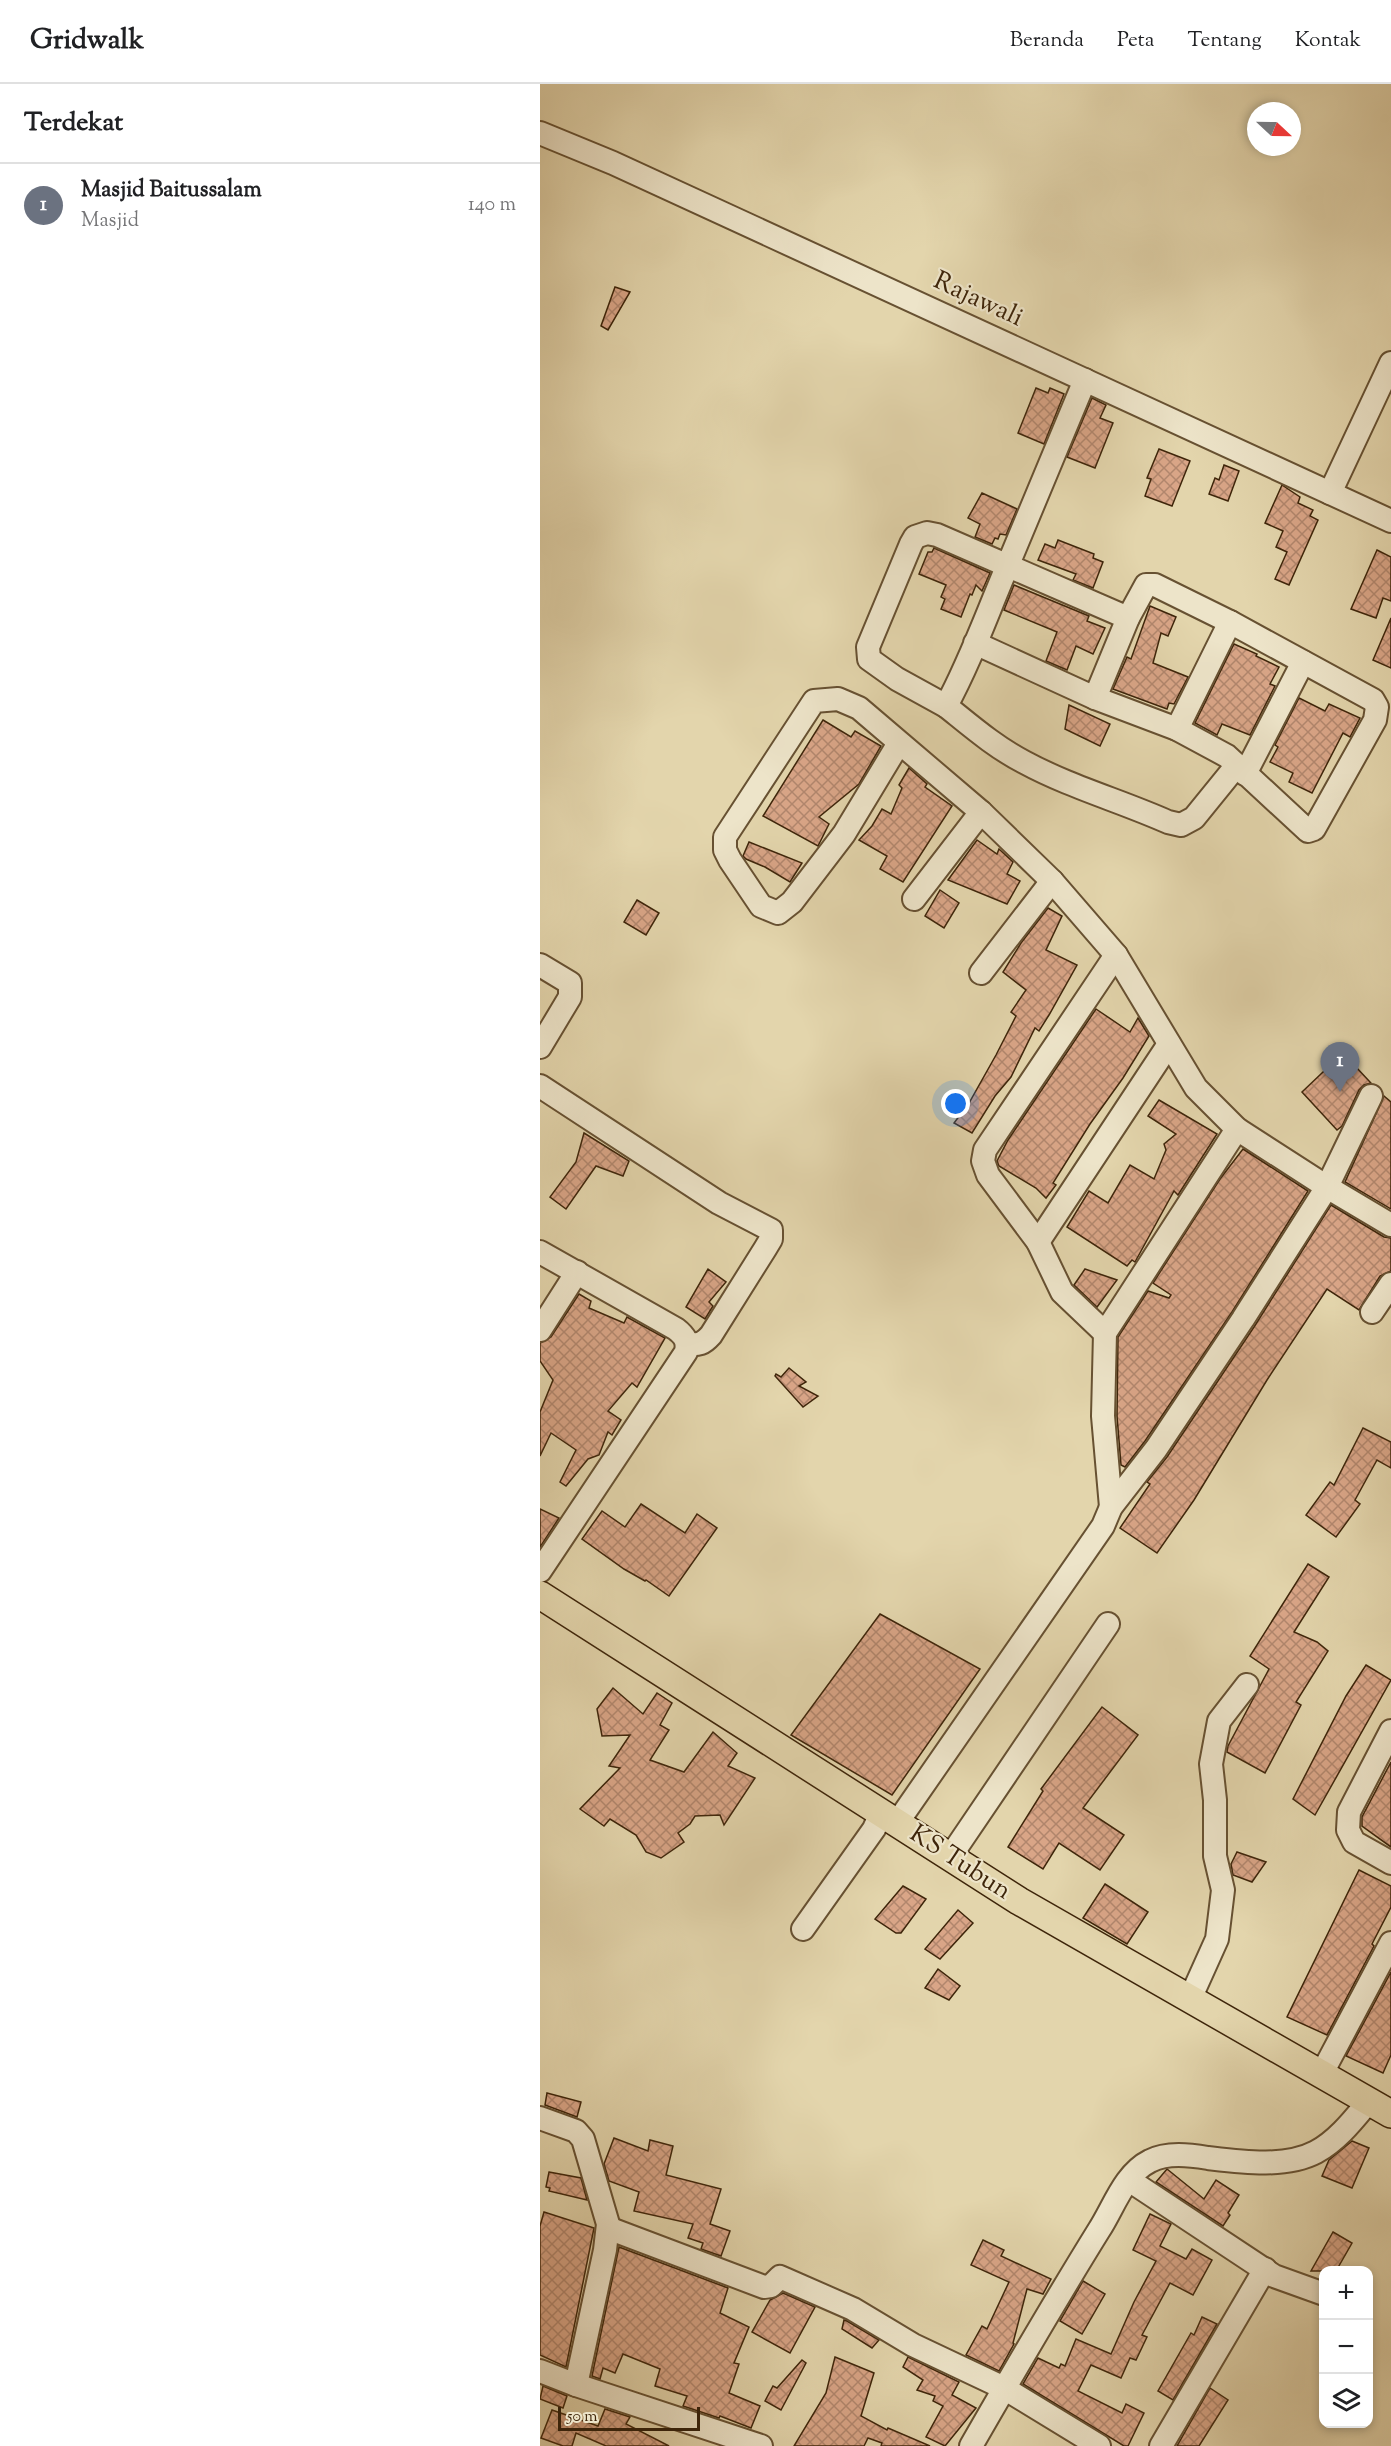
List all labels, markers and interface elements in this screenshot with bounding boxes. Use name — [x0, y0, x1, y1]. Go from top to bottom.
text: Gridwalk — [30, 21, 144, 61]
text: Beranda — [1010, 26, 1084, 56]
text: Peta — [1117, 26, 1155, 56]
text: Tentang — [1188, 26, 1262, 56]
text: Kontak — [1295, 26, 1361, 56]
north arrow — [1247, 102, 1301, 156]
text: Terdekat — [24, 105, 123, 142]
text: Masjid Baitussalam — [81, 175, 262, 207]
text: 1 — [40, 191, 47, 220]
text: 140 m — [468, 191, 516, 220]
text: Masjid — [81, 207, 139, 236]
street label: Rajawali — [927, 263, 1029, 337]
pin: 1 — [1320, 1042, 1360, 1092]
your location — [941, 1089, 970, 1118]
street label: KS Tubun — [902, 1816, 1018, 1910]
map controls — [1319, 2266, 1373, 2428]
button: + — [1319, 2266, 1373, 2320]
button: − — [1319, 2320, 1373, 2374]
button: layers — [1319, 2374, 1373, 2428]
scale bar — [558, 2404, 700, 2432]
text: 50 m — [567, 2406, 598, 2429]

